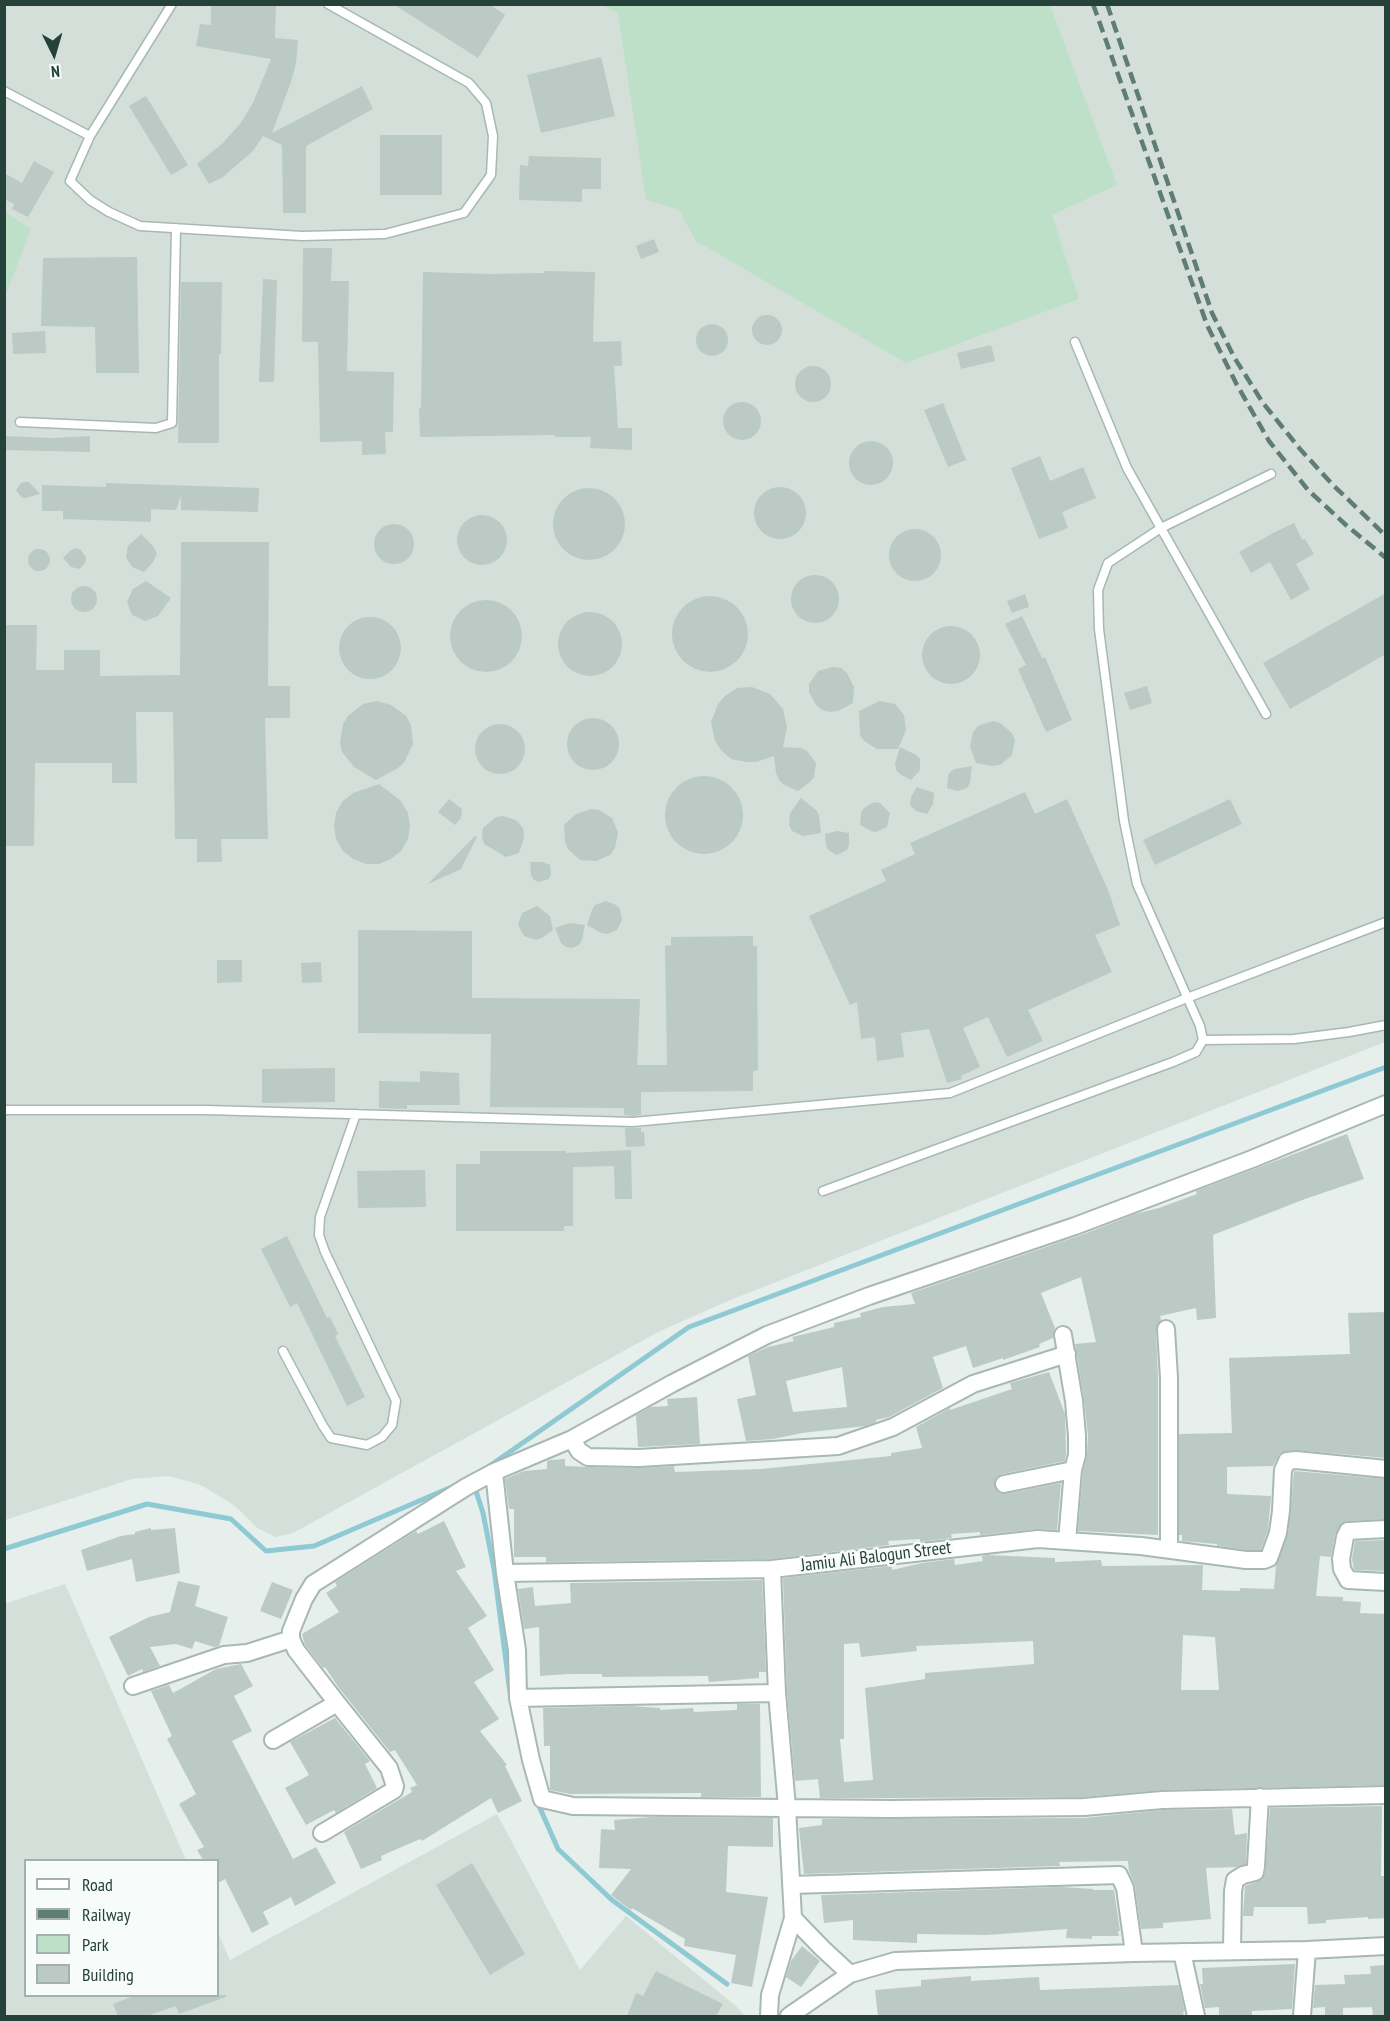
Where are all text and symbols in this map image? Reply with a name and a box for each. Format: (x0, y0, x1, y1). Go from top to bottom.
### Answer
north arrow (24, 24, 84, 84)
text: N (50, 62, 61, 82)
street label: Jamiu Ali Balogun Street (800, 1537, 952, 1577)
legend (24, 1859, 219, 1997)
text: Road (82, 1873, 113, 1896)
text: Railway (82, 1903, 131, 1926)
text: Park (82, 1933, 109, 1956)
text: Building (82, 1963, 134, 1986)

